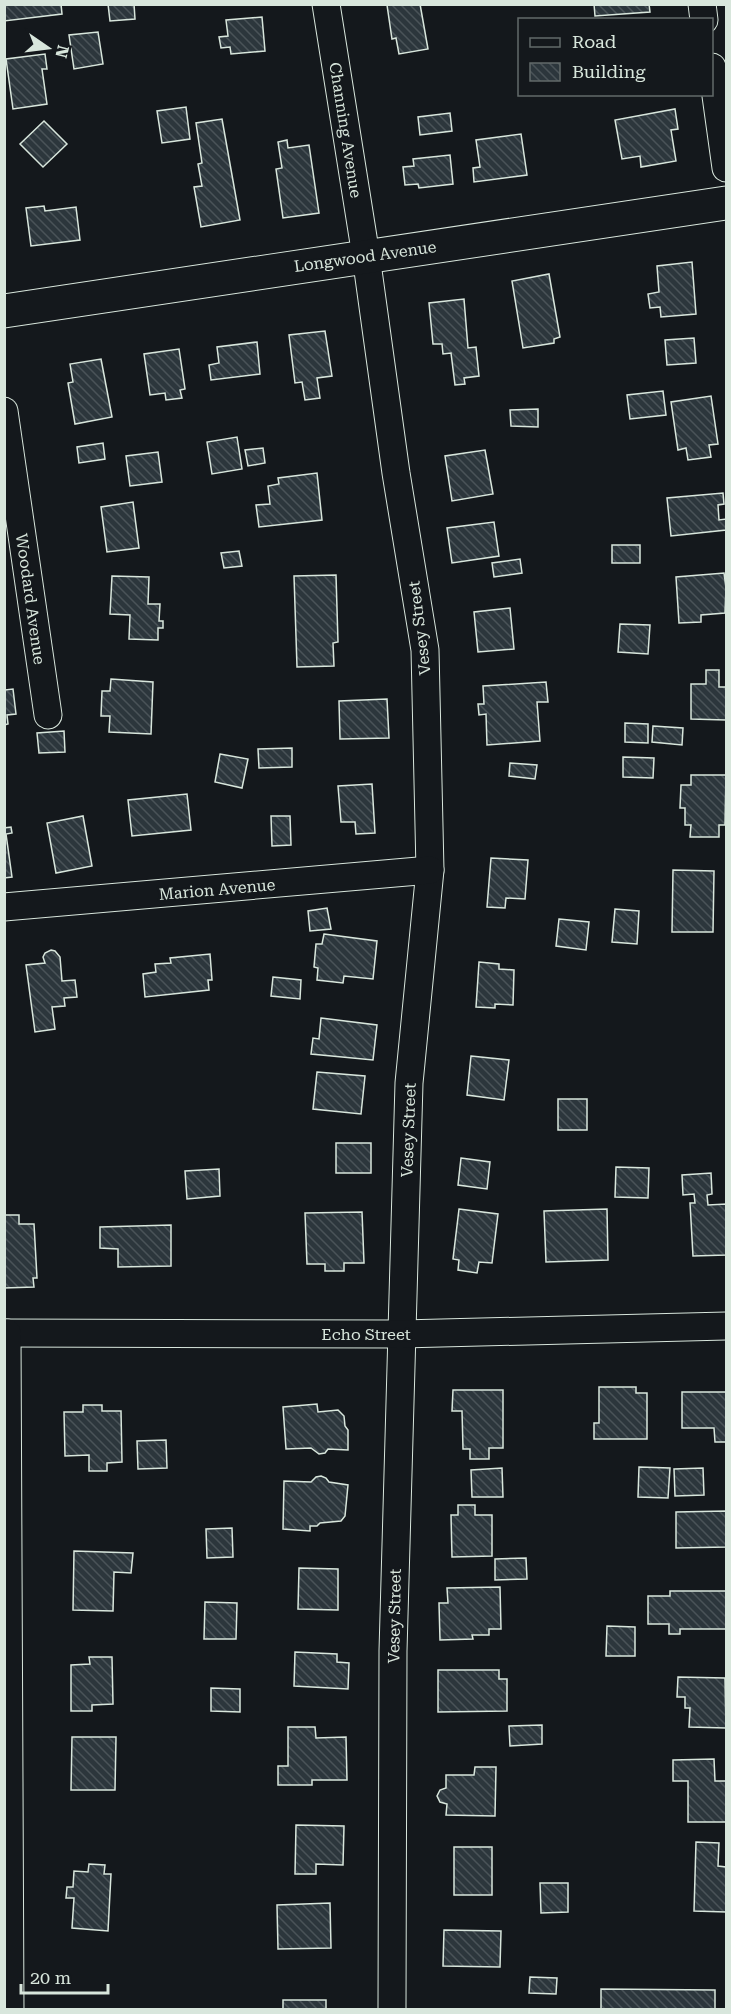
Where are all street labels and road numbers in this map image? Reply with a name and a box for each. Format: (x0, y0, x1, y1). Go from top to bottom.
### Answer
street label: Channing Avenue (325, 61, 366, 199)
street label: Longwood Avenue (293, 237, 438, 276)
street label: Woodard Avenue (12, 532, 49, 666)
street label: Vesey Street (404, 580, 435, 676)
street label: Marion Avenue (158, 875, 276, 904)
street label: Vesey Street (397, 1082, 420, 1178)
street label: Echo Street (321, 1325, 411, 1344)
street label: Vesey Street (384, 1569, 405, 1663)

